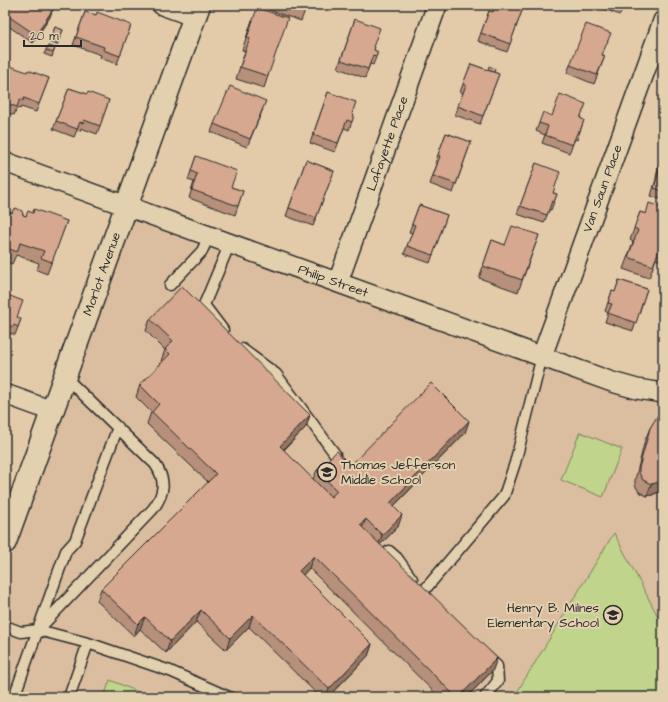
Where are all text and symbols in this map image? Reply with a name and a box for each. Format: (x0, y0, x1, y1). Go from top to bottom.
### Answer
scale bar (24, 22, 81, 48)
text: 20 m (30, 28, 59, 45)
street label: Lafayette Place (362, 94, 413, 193)
street label: Van Saun Place (578, 142, 627, 235)
street label: Morlot Avenue (79, 230, 125, 318)
street label: Philip Street (296, 260, 371, 302)
place label: Thomas Jefferson Middle School (341, 456, 456, 489)
school or university icon: Thomas Jefferson Middle School (316, 461, 338, 483)
place label: Henry B. Milnes Elementary School (488, 599, 599, 633)
school or university icon: Henry B. Milnes Elementary School (602, 604, 624, 626)

